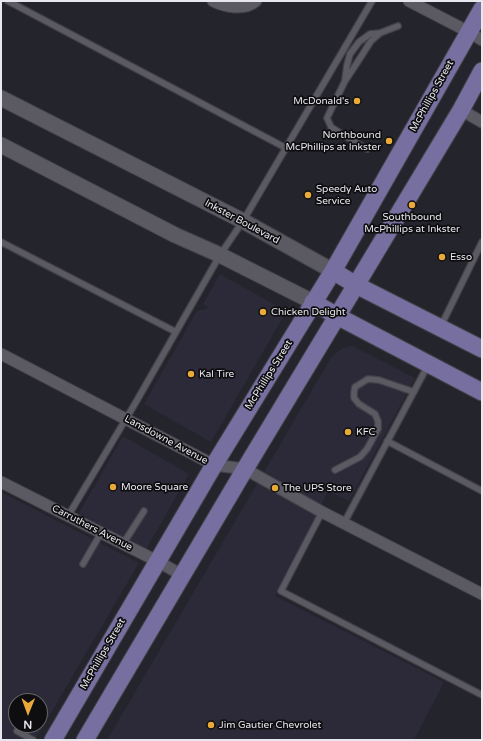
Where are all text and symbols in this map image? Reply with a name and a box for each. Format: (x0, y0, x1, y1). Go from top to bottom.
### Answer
street label: McPhillips Street (407, 58, 457, 134)
place label: McDonald's (293, 95, 349, 107)
marker: McDonald's (352, 96, 362, 106)
place label: Northbound McPhillips at Inkster (286, 129, 381, 152)
marker: Northbound McPhillips at Inkster (384, 136, 394, 146)
place label: Speedy Auto Service (316, 183, 377, 206)
marker: Speedy Auto Service (303, 190, 313, 200)
street label: Inkster Boulevard (203, 197, 281, 247)
marker: Southbound McPhillips at Inkster (407, 200, 417, 210)
place label: Southbound McPhillips at Inkster (364, 211, 460, 234)
place label: Esso (450, 251, 472, 263)
marker: Esso (437, 252, 447, 262)
place label: Chicken Delight (271, 306, 346, 318)
marker: Chicken Delight (258, 307, 268, 317)
street label: McPhillips Street (243, 338, 295, 412)
place label: Kal Tire (199, 368, 234, 380)
marker: Kal Tire (186, 369, 196, 379)
street label: Lansdowne Avenue (122, 413, 210, 467)
place label: KFC (356, 426, 376, 438)
marker: KFC (343, 427, 353, 437)
place label: Moore Square (121, 481, 188, 493)
marker: Moore Square (108, 482, 118, 492)
place label: The UPS Store (283, 482, 352, 494)
marker: The UPS Store (270, 483, 280, 493)
street label: Carruthers Avenue (50, 502, 134, 554)
street label: McPhillips Street (78, 616, 128, 692)
north arrow (8, 693, 48, 733)
text: N (23, 718, 32, 731)
place label: Jim Gautier Chevrolet (219, 719, 321, 731)
marker: Jim Gautier Chevrolet (206, 720, 216, 730)

